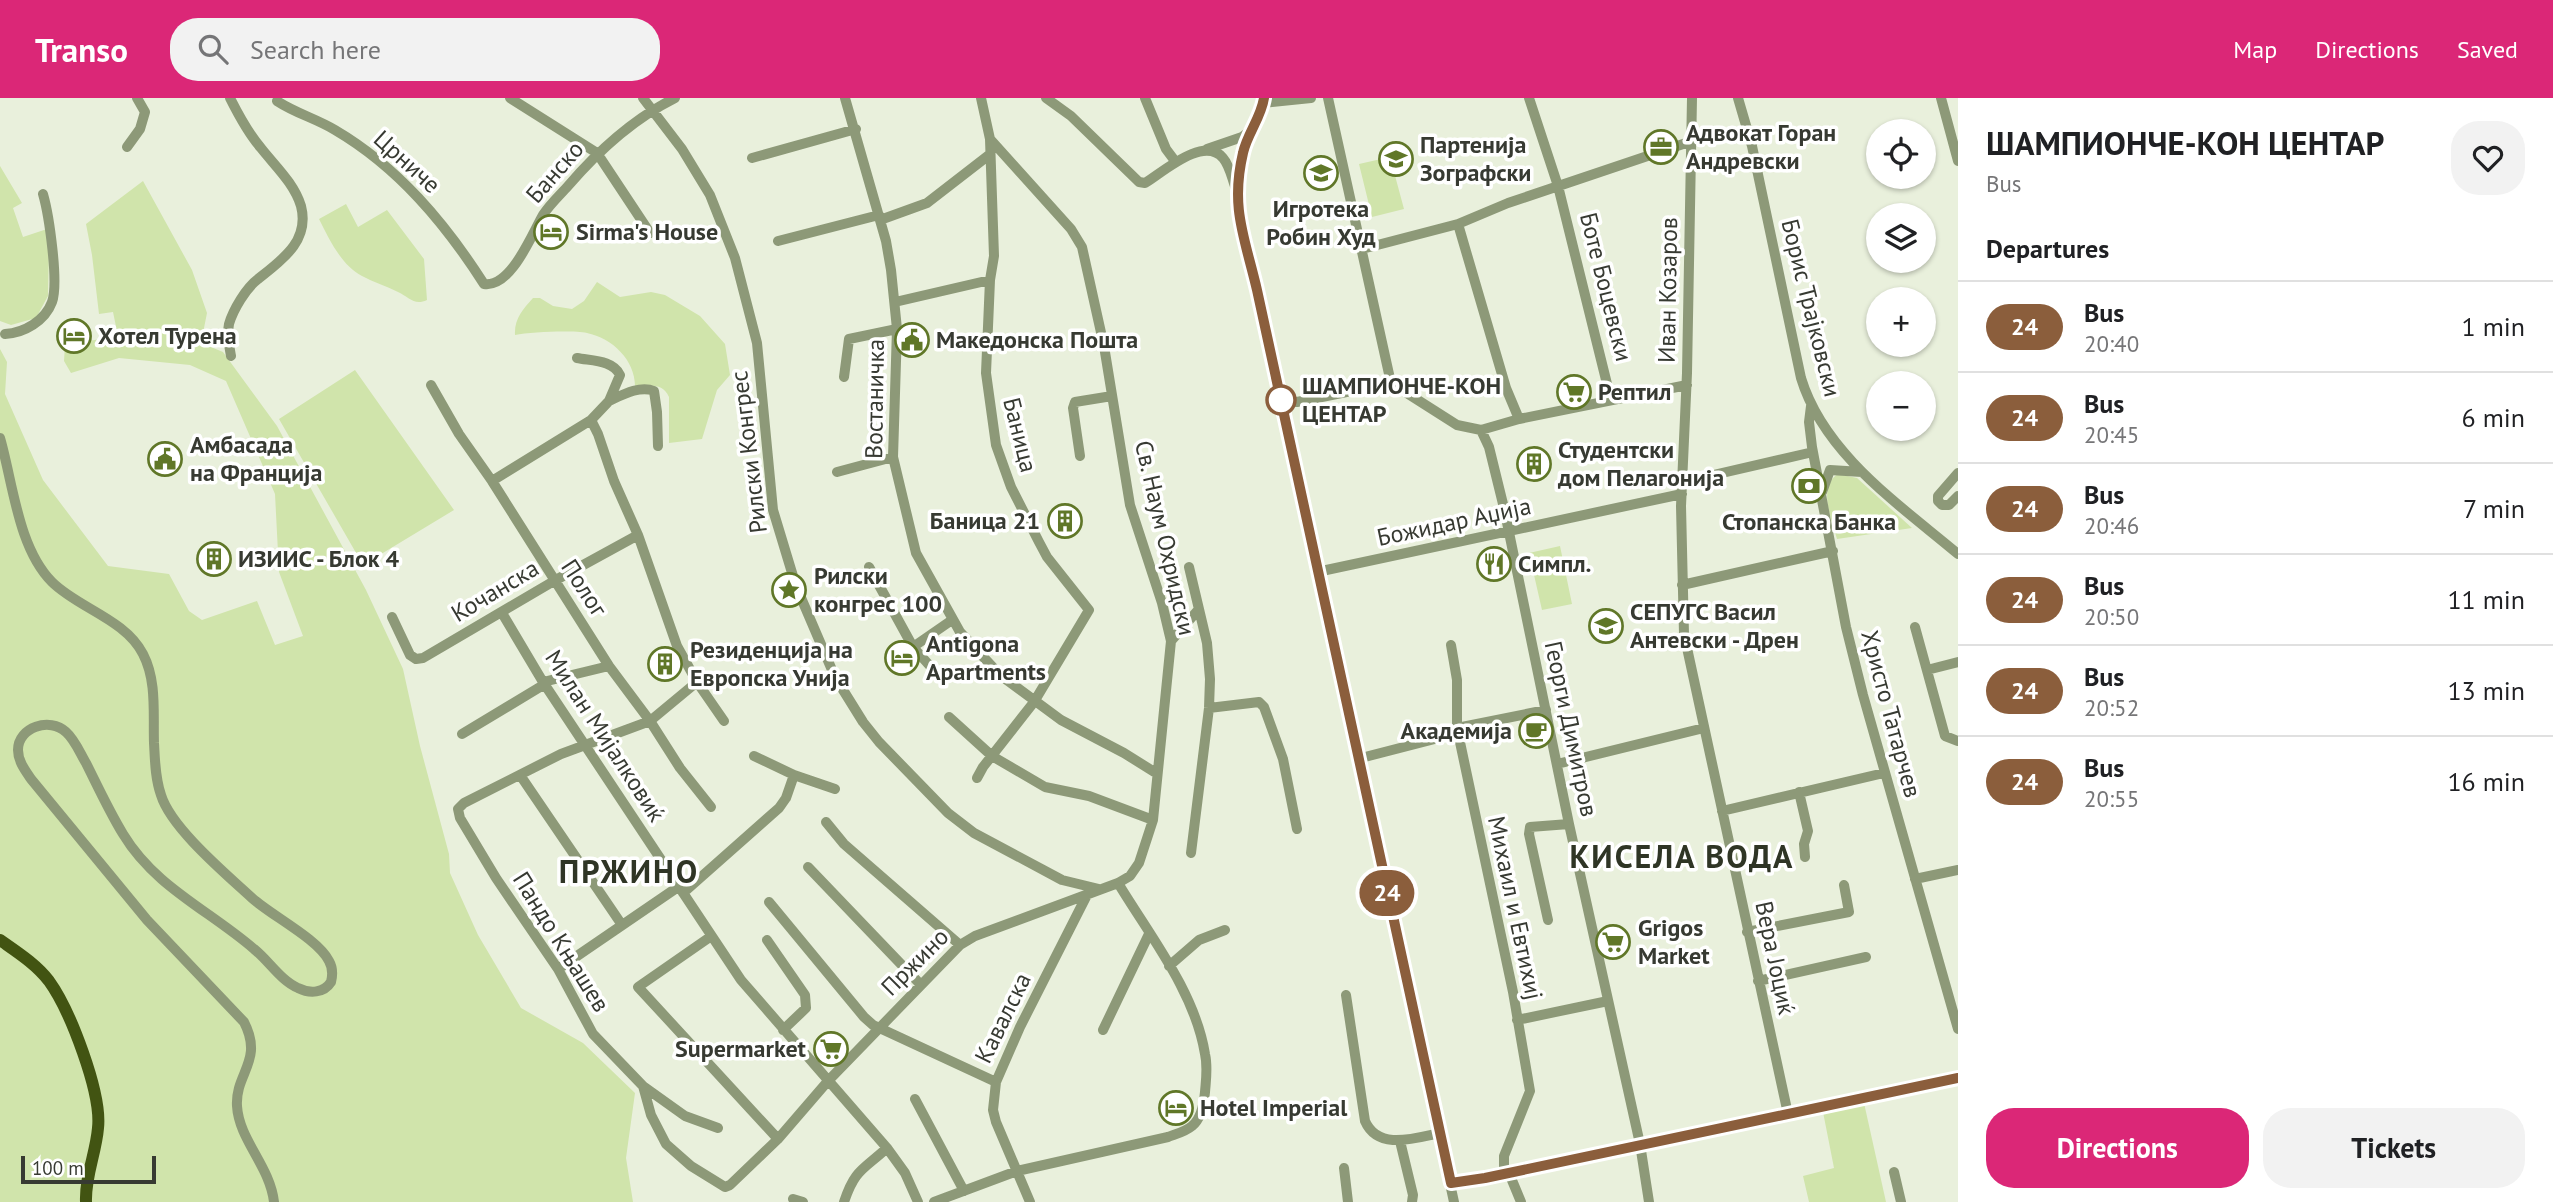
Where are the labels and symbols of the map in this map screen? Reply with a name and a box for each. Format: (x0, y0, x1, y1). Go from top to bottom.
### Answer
place label: Адвокат Горан Андревски (1686, 117, 1836, 176)
street label: Црниче (367, 124, 447, 200)
office icon: Адвокат Горан Андревски (1642, 128, 1680, 166)
place label: Партенија Зографски (1420, 129, 1531, 188)
street label: Банско (519, 134, 590, 209)
school or university icon: Партенија Зографски (1377, 140, 1415, 178)
school or university icon: Игротека Робин Худ (1302, 154, 1340, 192)
place label: Игротека Робин Худ (1266, 193, 1376, 252)
street label: Боте Боцевски (1573, 209, 1640, 364)
hotel icon: Sirma's House (532, 213, 570, 251)
place label: Sirma's House (576, 216, 718, 247)
street label: Борис Трајковски (1774, 216, 1849, 400)
street label: Иван Козаров (1651, 217, 1684, 363)
hotel icon: Хотел Турена (55, 317, 93, 355)
place label: Хотел Турена (98, 320, 237, 351)
public building icon: Македонска Пошта (893, 321, 931, 359)
place label: Македонска Пошта (936, 324, 1138, 355)
street label: Востаничка (858, 339, 891, 459)
street label: Рилски Конгрес (723, 369, 774, 535)
place label: ШАМПИОНЧЕ-КОН ЦЕНТАР (1302, 370, 1501, 429)
supermarket icon: Рептил (1555, 373, 1593, 411)
place label: Рептил (1598, 376, 1671, 407)
marker: ШАМПИОНЧЕ-КОН ЦЕНТАР (1266, 385, 1296, 415)
street label: Баница (996, 394, 1045, 476)
place label: Амбасада на Франција (190, 429, 322, 488)
place label: Студентски дом Пелагонија (1557, 434, 1724, 493)
street label: Св. Наум Охридски (1128, 437, 1203, 638)
public building icon: Амбасада на Франција (146, 440, 184, 478)
building icon: Студентски дом Пелагонија (1515, 445, 1553, 483)
bank icon: Стопанска Банка (1790, 467, 1828, 505)
street label: Божидар Аџија (1374, 490, 1534, 553)
building icon: Баница 21 (1046, 502, 1084, 540)
place label: Баница 21 (930, 505, 1040, 536)
place label: Стопанска Банка (1722, 506, 1896, 537)
building icon: ИЗИИС - Блок 4 (195, 540, 233, 578)
place label: ИЗИИС - Блок 4 (238, 543, 400, 574)
restaurant icon: Симпл. (1475, 545, 1513, 583)
place label: Симпл. (1518, 548, 1592, 579)
street label: Кочанска (445, 552, 544, 629)
street label: Полог (554, 553, 614, 622)
place label: Рилски конгрес 100 (814, 560, 942, 619)
place icon: Рилски конгрес 100 (770, 571, 808, 609)
place label: СЕПУГС Васил Антевски - Дрен (1630, 596, 1799, 655)
school or university icon: СЕПУГС Васил Антевски - Дрен (1587, 607, 1625, 645)
street label: Христо Татарчев (1854, 627, 1929, 801)
place label: Antigona Apartments (926, 628, 1046, 687)
place label: Резиденција на Европска Унија (690, 634, 853, 693)
street label: Георги Димитров (1538, 638, 1605, 819)
hotel icon: Antigona Apartments (883, 639, 921, 677)
street label: Милан Мијалковиќ (538, 644, 673, 828)
building icon: Резиденција на Европска Унија (646, 645, 684, 683)
cafe icon: Академија (1517, 712, 1555, 750)
place label: Академија (1401, 715, 1512, 746)
street label: Михаил и Евтихиј (1481, 813, 1550, 1002)
district label: КИСЕЛА ВОДА (1570, 835, 1794, 877)
district label: ПРЖИНО (559, 850, 699, 892)
street label: Пандо Књашев (506, 866, 617, 1018)
line badge: 24 (1356, 870, 1418, 916)
street label: Вера Јоциќ (1748, 898, 1803, 1018)
place label: Grigos Market (1638, 912, 1710, 971)
street label: Пржино (874, 921, 955, 1002)
supermarket icon: Grigos Market (1594, 923, 1632, 961)
street label: Кавалска (967, 968, 1038, 1068)
supermarket icon: Supermarket (812, 1030, 850, 1068)
place label: Supermarket (675, 1033, 807, 1064)
hotel icon: Hotel Imperial (1157, 1089, 1195, 1127)
place label: Hotel Imperial (1200, 1092, 1348, 1123)
scale bar (21, 1153, 156, 1185)

